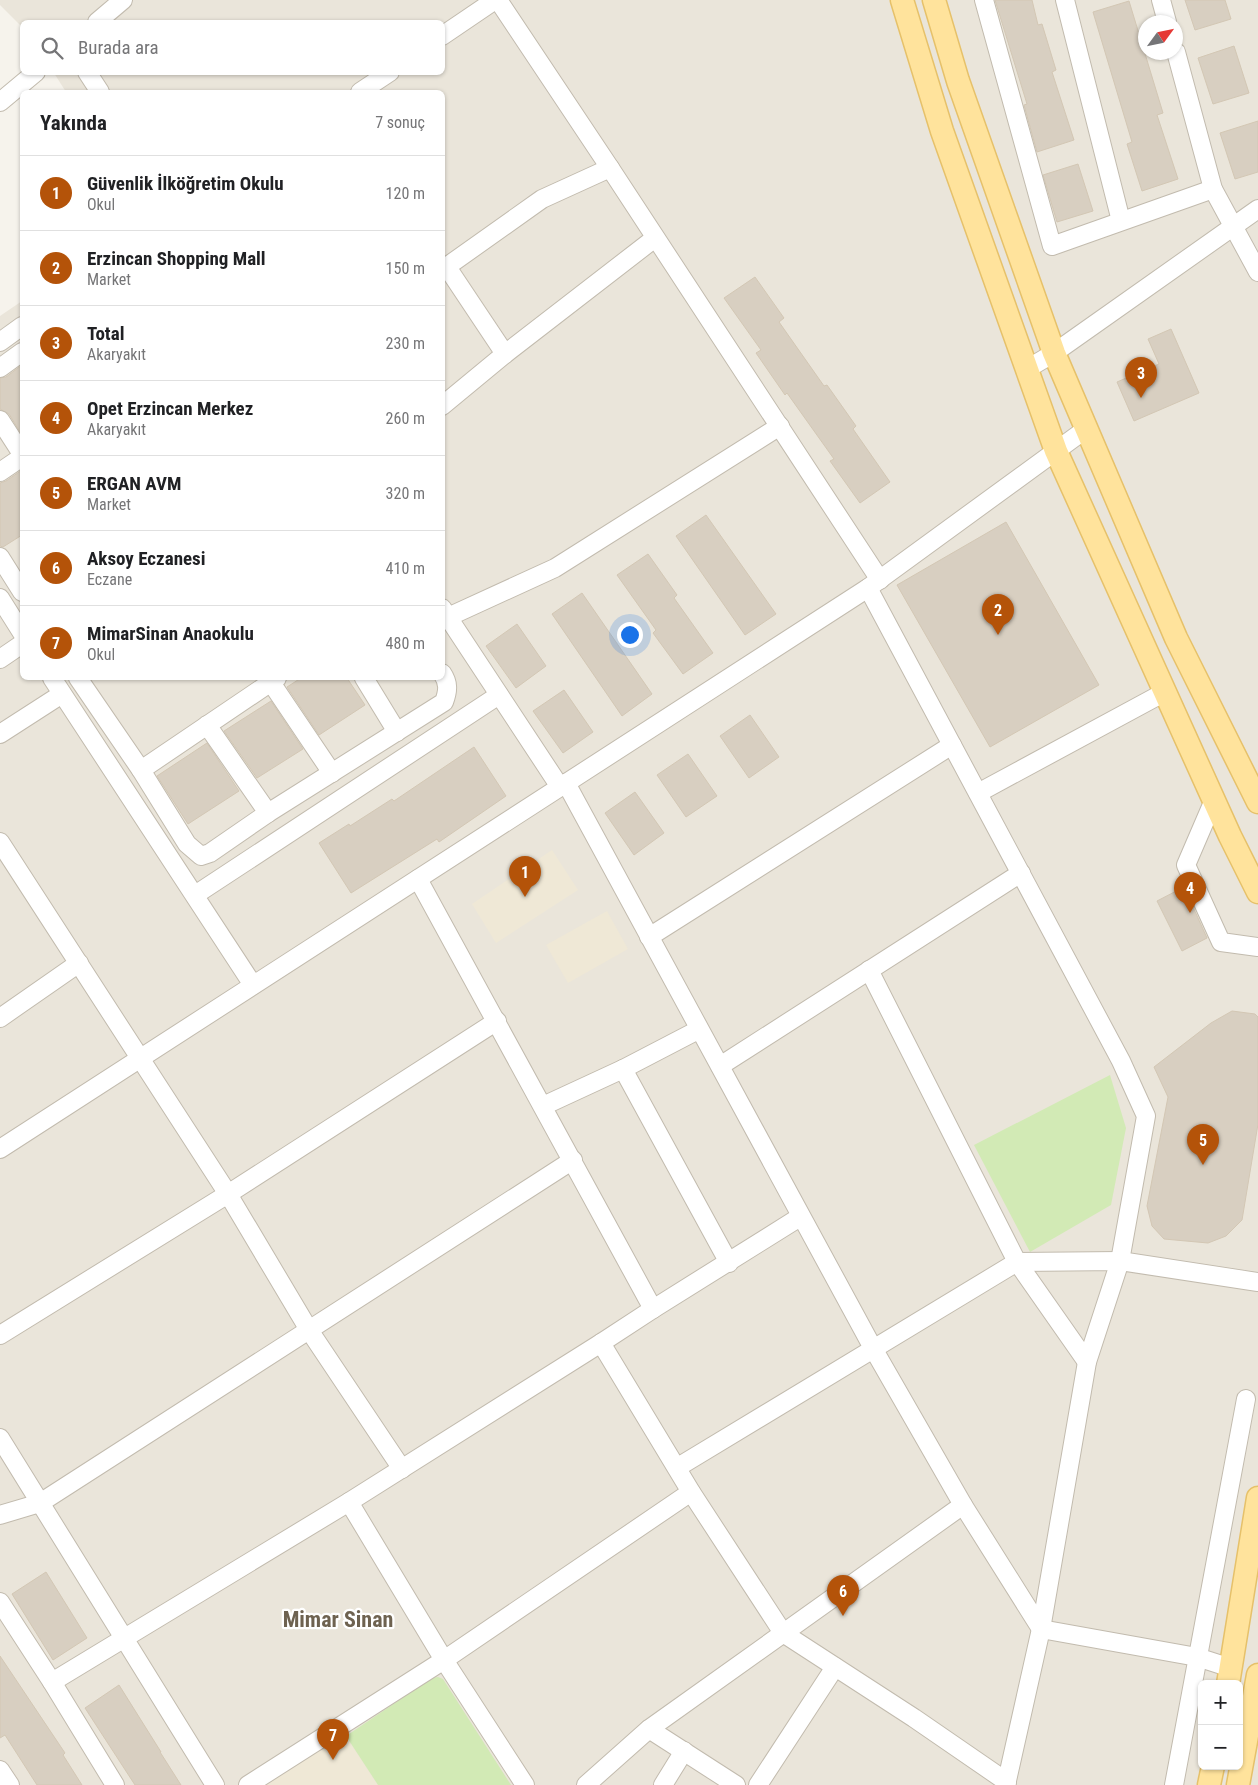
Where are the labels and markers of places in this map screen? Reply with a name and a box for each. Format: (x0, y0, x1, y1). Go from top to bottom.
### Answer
pin: 3 (1125, 357, 1157, 398)
pin: 2 (982, 594, 1014, 635)
pin: 1 (509, 856, 541, 897)
pin: 4 (1174, 872, 1206, 913)
pin: 5 (1187, 1124, 1219, 1165)
pin: 6 (827, 1575, 859, 1616)
pin: 7 (317, 1719, 349, 1760)

